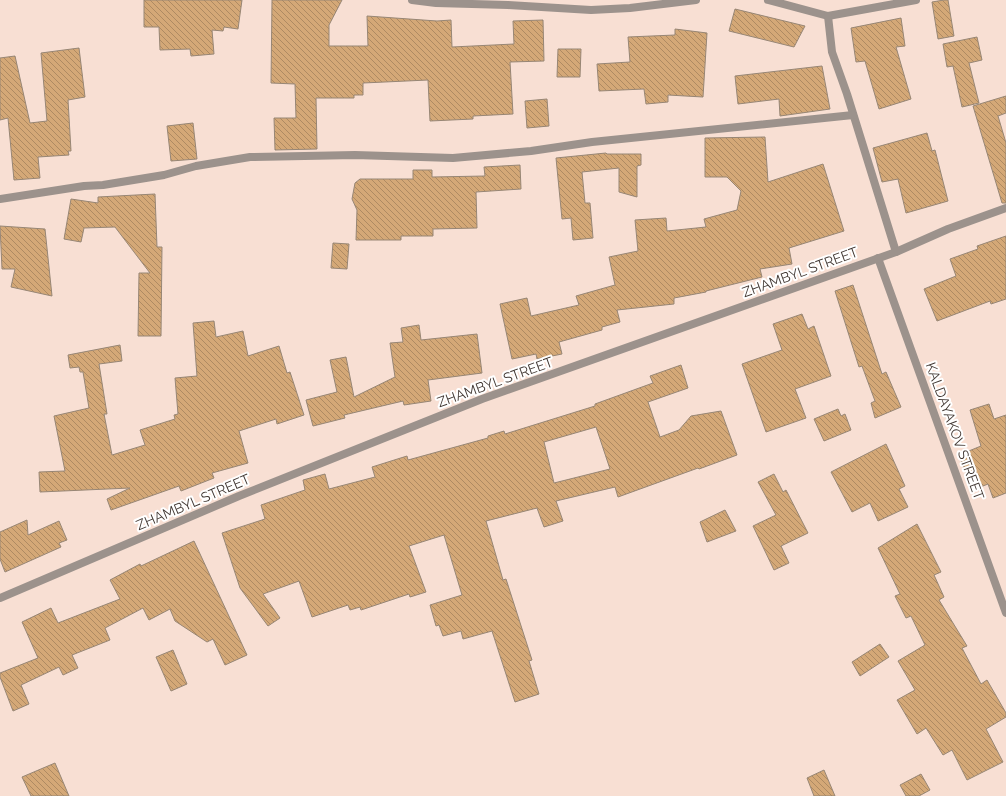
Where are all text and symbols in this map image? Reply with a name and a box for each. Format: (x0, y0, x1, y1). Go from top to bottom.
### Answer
street label: ZHAMBYL STREET (740, 243, 860, 300)
street label: ZHAMBYL STREET (435, 353, 555, 410)
street label: KALDAYAKOV STREET (923, 360, 987, 502)
street label: ZHAMBYL STREET (134, 471, 253, 533)

